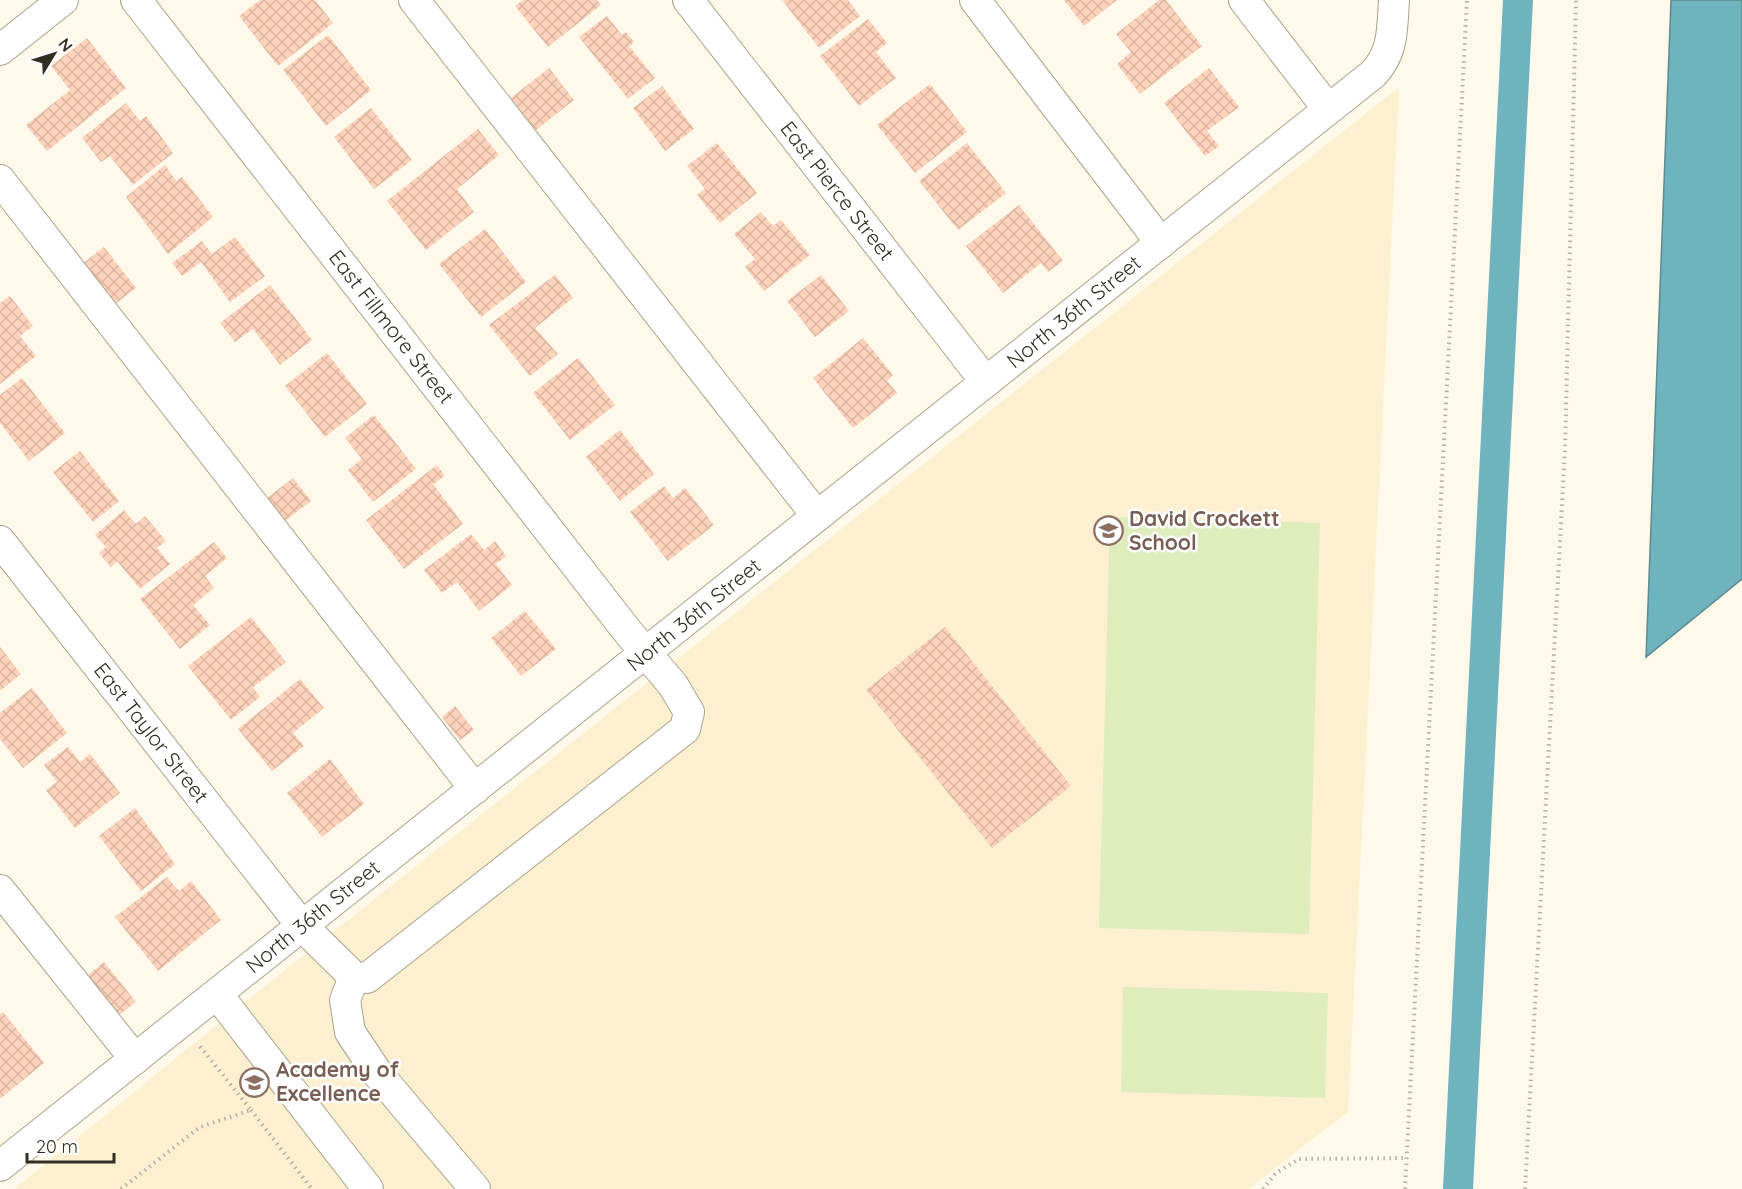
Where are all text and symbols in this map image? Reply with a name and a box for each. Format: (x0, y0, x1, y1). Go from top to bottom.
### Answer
north arrow (24, 24, 84, 84)
text: N (54, 34, 77, 56)
street label: East Pierce Street (775, 116, 900, 265)
street label: East Fillmore Street (324, 244, 460, 408)
street label: North 36th Street (1001, 249, 1146, 373)
place label: David Crockett School (1129, 505, 1280, 555)
school or university icon: David Crockett School (1092, 515, 1124, 547)
street label: North 36th Street (621, 552, 766, 676)
street label: East Taylor Street (89, 657, 215, 808)
street label: North 36th Street (240, 854, 385, 978)
place label: Academy of Excellence (276, 1056, 400, 1106)
school or university icon: Academy of Excellence (239, 1066, 271, 1098)
scale bar (27, 1126, 114, 1164)
text: 20 m (36, 1135, 78, 1158)

